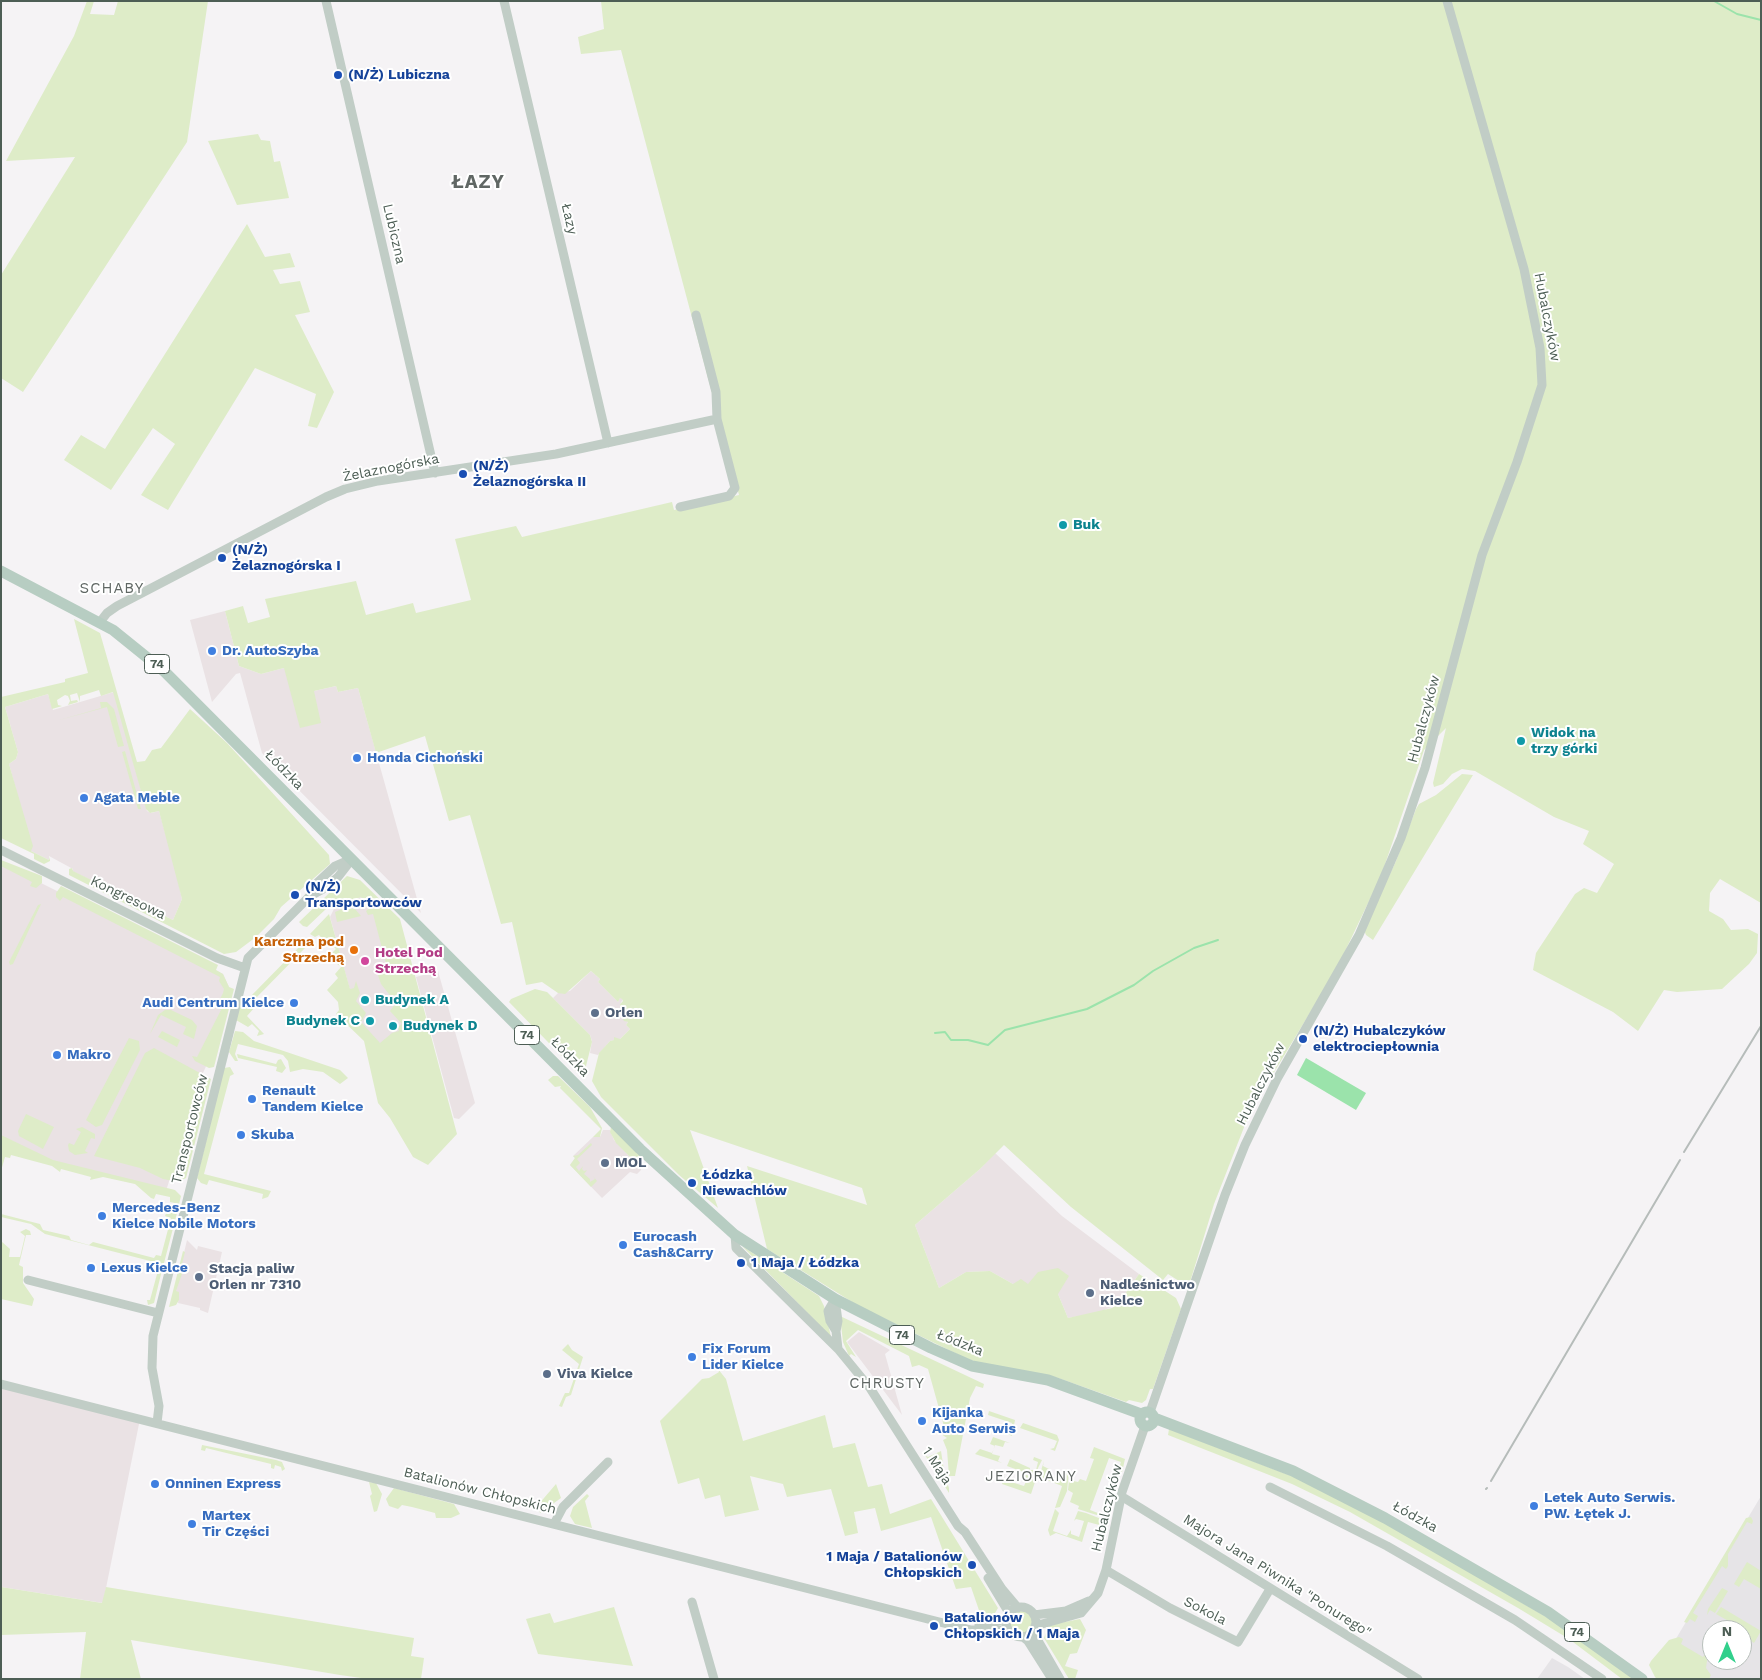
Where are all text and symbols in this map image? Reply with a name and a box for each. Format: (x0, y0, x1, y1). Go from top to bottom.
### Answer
place label: (N/Ż) Lubiczna (348, 67, 450, 83)
marker: (N/Ż) Lubiczna (332, 69, 344, 81)
district label: ŁAZY (450, 171, 506, 193)
street label: Lubiczna (379, 202, 409, 266)
street label: Łazy (557, 202, 581, 236)
street label: Hubalczyków (1530, 271, 1564, 363)
street label: Żelaznogórska (341, 450, 441, 486)
place label: (N/Ż) Żelaznogórska II (473, 458, 586, 491)
marker: (N/Ż) Żelaznogórska II (457, 468, 469, 480)
place label: Buk (1073, 517, 1100, 533)
marker: Buk (1057, 519, 1069, 531)
place label: (N/Ż) Żelaznogórska I (232, 542, 341, 574)
marker: (N/Ż) Żelaznogórska I (216, 552, 228, 564)
district label: SCHABY (79, 580, 145, 598)
place label: Dr. AutoSzyba (222, 643, 319, 659)
marker: Dr. AutoSzyba (206, 645, 218, 657)
road number: 74 (144, 654, 170, 674)
street label: Hubalczyków (1404, 673, 1444, 765)
place label: Widok na trzy górki (1531, 725, 1597, 758)
marker: Widok na trzy górki (1515, 735, 1527, 747)
street label: Łódzka (261, 747, 307, 793)
place label: Honda Cichoński (367, 750, 483, 766)
marker: Honda Cichoński (351, 752, 363, 764)
place label: Agata Meble (94, 790, 180, 806)
marker: Agata Meble (78, 792, 90, 804)
street label: Kongresowa (88, 873, 168, 923)
place label: (N/Ż) Transportowców (305, 879, 422, 912)
marker: (N/Ż) Transportowców (289, 889, 301, 901)
place label: Karczma pod Strzechą (254, 934, 344, 966)
marker: Karczma pod Strzechą (348, 944, 360, 956)
place label: Hotel Pod Strzechą (375, 945, 443, 978)
marker: Hotel Pod Strzechą (359, 955, 371, 967)
place label: Budynek A (375, 992, 449, 1008)
marker: Budynek A (359, 994, 371, 1006)
place label: Audi Centrum Kielce (142, 995, 284, 1011)
marker: Audi Centrum Kielce (288, 997, 300, 1009)
place label: Orlen (605, 1005, 643, 1021)
marker: Orlen (589, 1007, 601, 1019)
place label: Budynek C (286, 1013, 360, 1029)
marker: Budynek C (364, 1015, 376, 1027)
place label: Budynek D (403, 1018, 477, 1034)
marker: Budynek D (387, 1020, 399, 1032)
place label: (N/Ż) Hubalczyków elektrociepłownia (1313, 1023, 1446, 1056)
road number: 74 (514, 1026, 540, 1044)
marker: (N/Ż) Hubalczyków elektrociepłownia (1297, 1033, 1309, 1045)
street label: Łódzka (547, 1034, 593, 1080)
street label: Hubalczyków (1233, 1040, 1289, 1128)
place label: Makro (67, 1047, 111, 1063)
marker: Makro (51, 1049, 63, 1061)
street label: Transportowców (168, 1072, 212, 1186)
place label: Renault Tandem Kielce (262, 1083, 363, 1116)
marker: Renault Tandem Kielce (246, 1093, 258, 1105)
place label: Skuba (251, 1127, 294, 1143)
marker: Skuba (235, 1129, 247, 1141)
place label: MOL (615, 1155, 646, 1171)
marker: MOL (599, 1157, 611, 1169)
place label: Łódzka Niewachlów (702, 1167, 787, 1200)
marker: Łódzka Niewachlów (686, 1177, 698, 1189)
place label: Mercedes-Benz Kielce Nobile Motors (112, 1200, 256, 1232)
marker: Mercedes-Benz Kielce Nobile Motors (96, 1210, 108, 1222)
place label: Eurocash Cash&Carry (633, 1229, 713, 1262)
marker: Eurocash Cash&Carry (617, 1239, 629, 1251)
place label: 1 Maja / Łódzka (751, 1255, 859, 1271)
marker: 1 Maja / Łódzka (735, 1257, 747, 1269)
place label: Lexus Kielce (101, 1260, 188, 1276)
place label: Stacja paliw Orlen nr 7310 (209, 1261, 301, 1294)
marker: Lexus Kielce (85, 1262, 97, 1274)
marker: Stacja paliw Orlen nr 7310 (193, 1271, 205, 1283)
place label: Nadleśnictwo Kielce (1100, 1277, 1195, 1310)
marker: Nadleśnictwo Kielce (1084, 1287, 1096, 1299)
road number: 74 (890, 1326, 914, 1344)
street label: Łódzka (934, 1326, 986, 1360)
place label: Fix Forum Lider Kielce (702, 1341, 784, 1374)
marker: Fix Forum Lider Kielce (686, 1351, 698, 1363)
place label: Viva Kielce (557, 1366, 633, 1382)
marker: Viva Kielce (541, 1368, 553, 1380)
district label: CHRUSTY (848, 1375, 926, 1393)
place label: Kijanka Auto Serwis (932, 1405, 1016, 1438)
marker: Kijanka Auto Serwis (916, 1415, 928, 1427)
street label: 1 Maja (919, 1444, 955, 1488)
street label: Hubalczyków (1088, 1462, 1126, 1554)
street label: Batalionów Chłopskich (402, 1464, 558, 1518)
district label: JEZIORANY (984, 1468, 1078, 1486)
place label: Onninen Express (165, 1476, 281, 1492)
marker: Onninen Express (149, 1478, 161, 1490)
place label: Letek Auto Serwis. PW. Łętek J. (1544, 1490, 1675, 1522)
street label: Łódzka (1390, 1498, 1440, 1536)
marker: Letek Auto Serwis. PW. Łętek J. (1528, 1500, 1540, 1512)
place label: Martex Tir Części (202, 1508, 269, 1540)
street label: Majora Jana Piwnika "Ponurego" (1180, 1511, 1374, 1641)
marker: Martex Tir Części (186, 1518, 198, 1530)
place label: 1 Maja / Batalionów Chłopskich (826, 1549, 962, 1581)
marker: 1 Maja / Batalionów Chłopskich (966, 1559, 978, 1571)
street label: Sokola (1181, 1593, 1229, 1629)
place label: Batalionów Chłopskich / 1 Maja (944, 1610, 1080, 1642)
marker: Batalionów Chłopskich / 1 Maja (928, 1620, 940, 1632)
north arrow (1702, 1620, 1752, 1670)
road number: 74 (1564, 1622, 1590, 1641)
text: N (1722, 1623, 1732, 1639)

